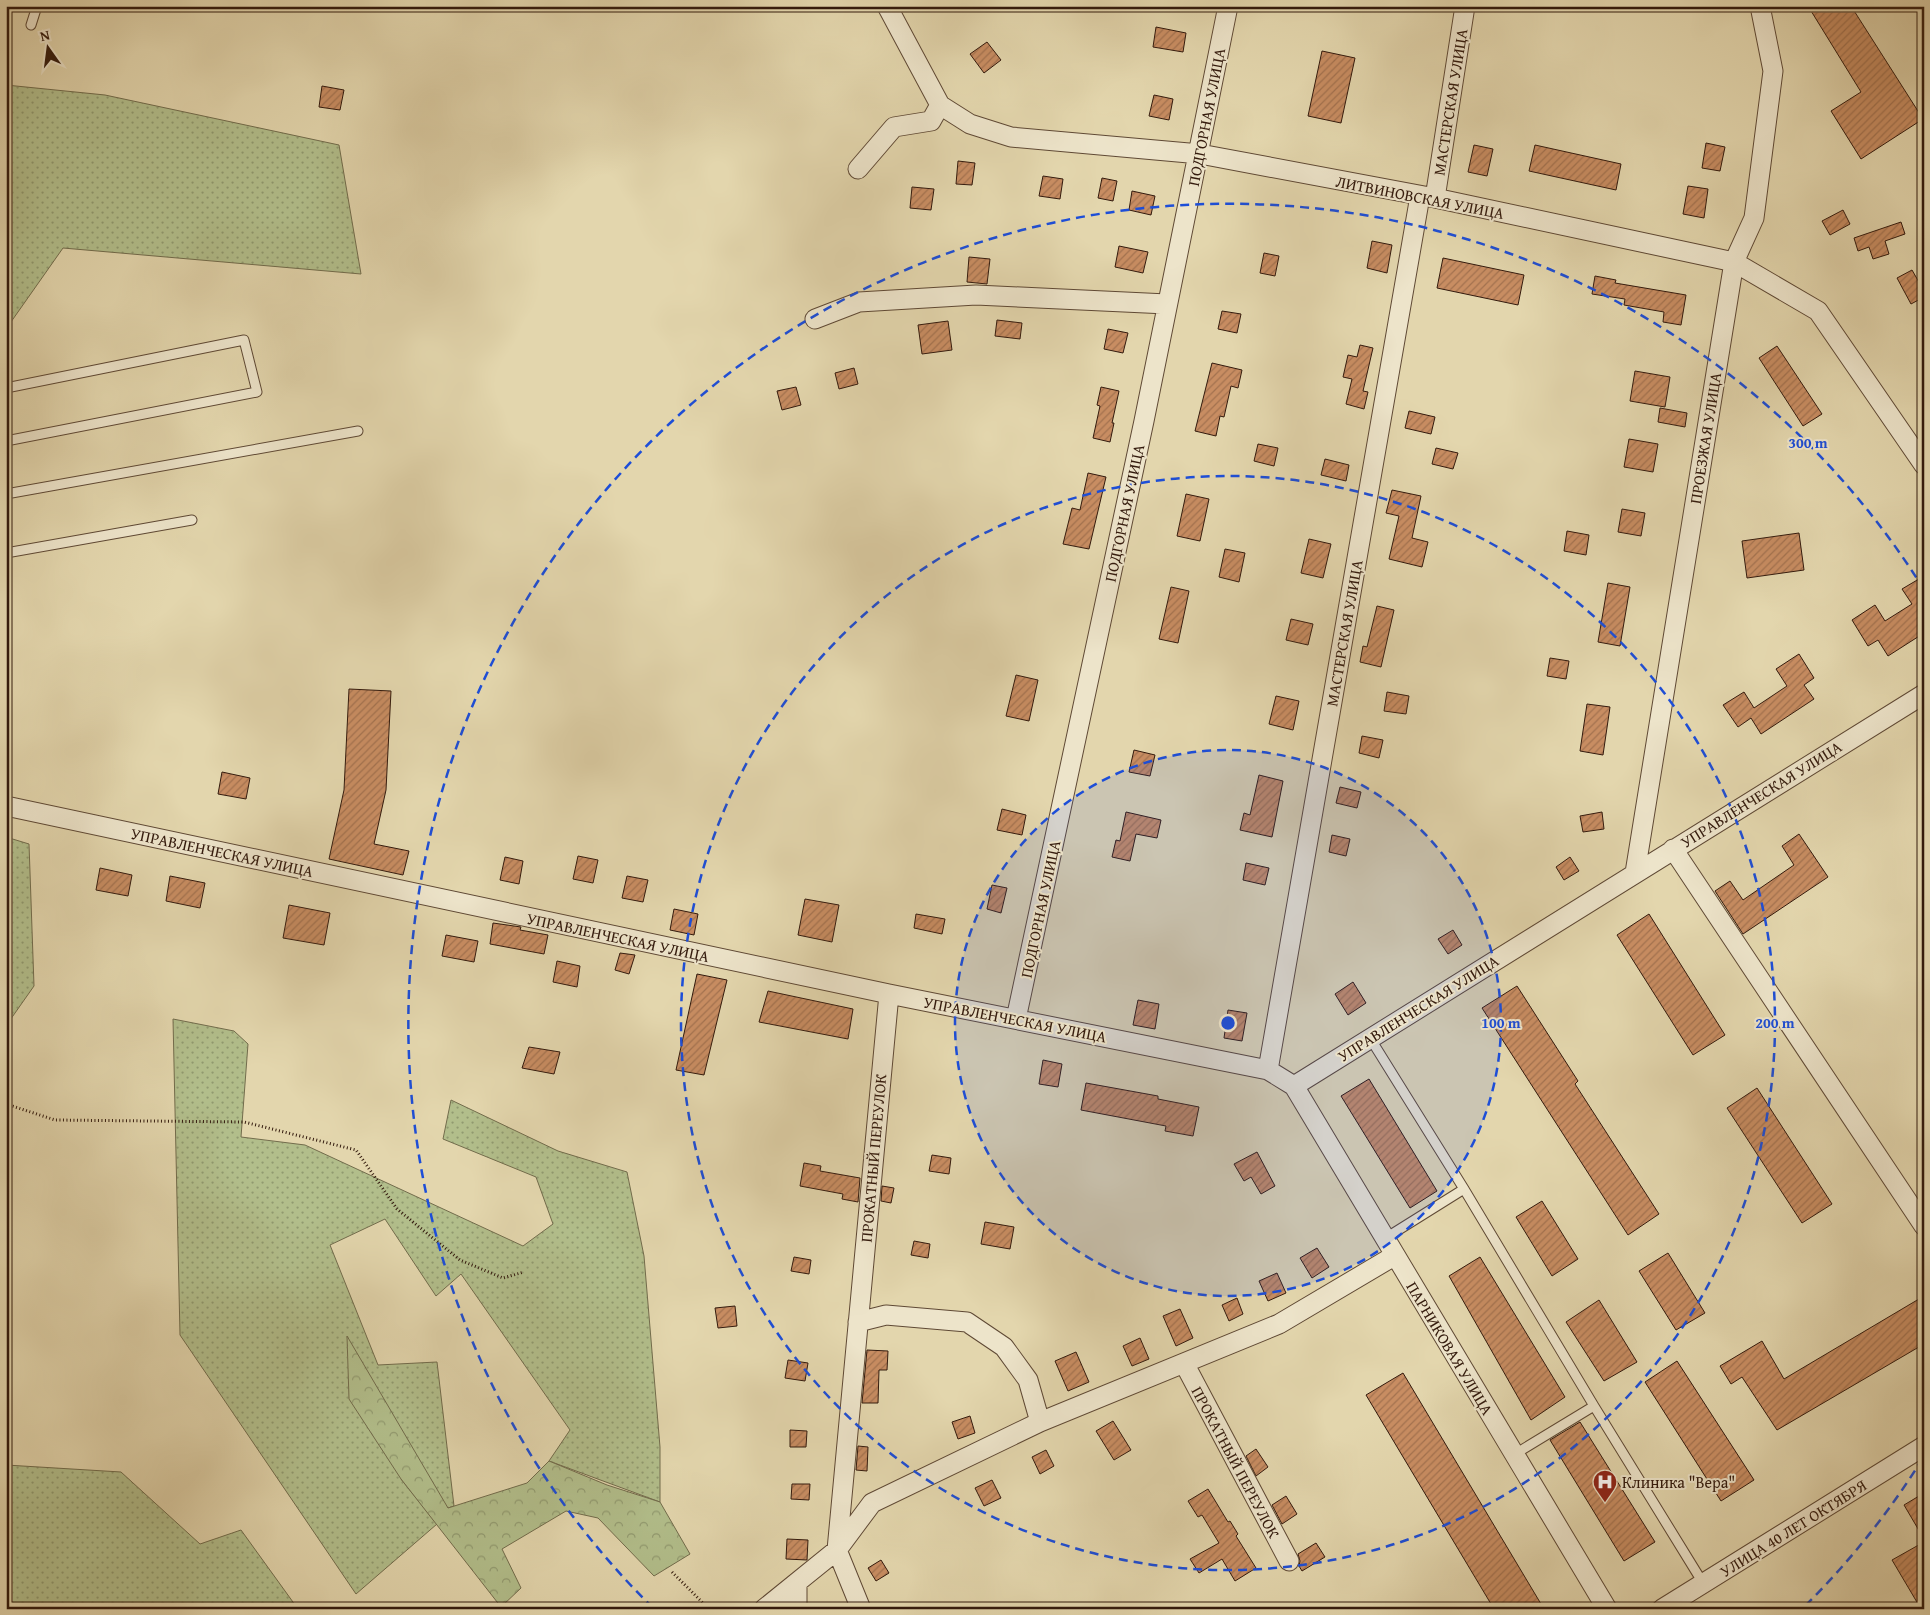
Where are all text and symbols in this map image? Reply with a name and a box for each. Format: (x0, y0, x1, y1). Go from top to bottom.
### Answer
north arrow (22, 22, 72, 72)
text: N (38, 24, 52, 46)
street label: МАСТЕРСКАЯ УЛИЦА (1427, 27, 1474, 177)
street label: ПОДГОРНАЯ УЛИЦА (1181, 46, 1231, 188)
street label: ЛИТВИНОВСКАЯ УЛИЦА (1334, 169, 1507, 225)
street label: ПРОЕЗЖАЯ УЛИЦА (1683, 370, 1727, 505)
text: 300 m (1788, 432, 1828, 453)
street label: ПОДГОРНАЯ УЛИЦА (1098, 442, 1150, 584)
street label: МАСТЕРСКАЯ УЛИЦА (1319, 558, 1369, 708)
street label: УПРАВЛЕНЧЕСКАЯ УЛИЦА (1676, 734, 1846, 853)
street label: УПРАВЛЕНЧЕСКАЯ УЛИЦА (129, 821, 316, 883)
street label: ПОДГОРНАЯ УЛИЦА (1014, 838, 1066, 980)
street label: УПРАВЛЕНЧЕСКАЯ УЛИЦА (525, 906, 712, 968)
street label: УПРАВЛЕНЧЕСКАЯ УЛИЦА (1333, 948, 1503, 1067)
street label: УПРАВЛЕНЧЕСКАЯ УЛИЦА (921, 989, 1109, 1049)
text: 100 m (1481, 1012, 1521, 1033)
text: 200 m (1755, 1012, 1795, 1033)
centre of rings (1219, 1014, 1237, 1032)
street label: ПРОКАТНЫЙ ПЕРЕУЛОК (854, 1073, 892, 1243)
street label: ПАРНИКОВАЯ УЛИЦА (1401, 1277, 1500, 1420)
street label: ПРОКАТНЫЙ ПЕРЕУЛОК (1186, 1382, 1286, 1542)
hospital icon: Клиника "Вера" (1592, 1469, 1618, 1503)
place label: Клиника "Вера" (1622, 1470, 1735, 1494)
street label: УЛИЦА 40 ЛЕТ ОКТЯБРЯ (1715, 1473, 1871, 1583)

